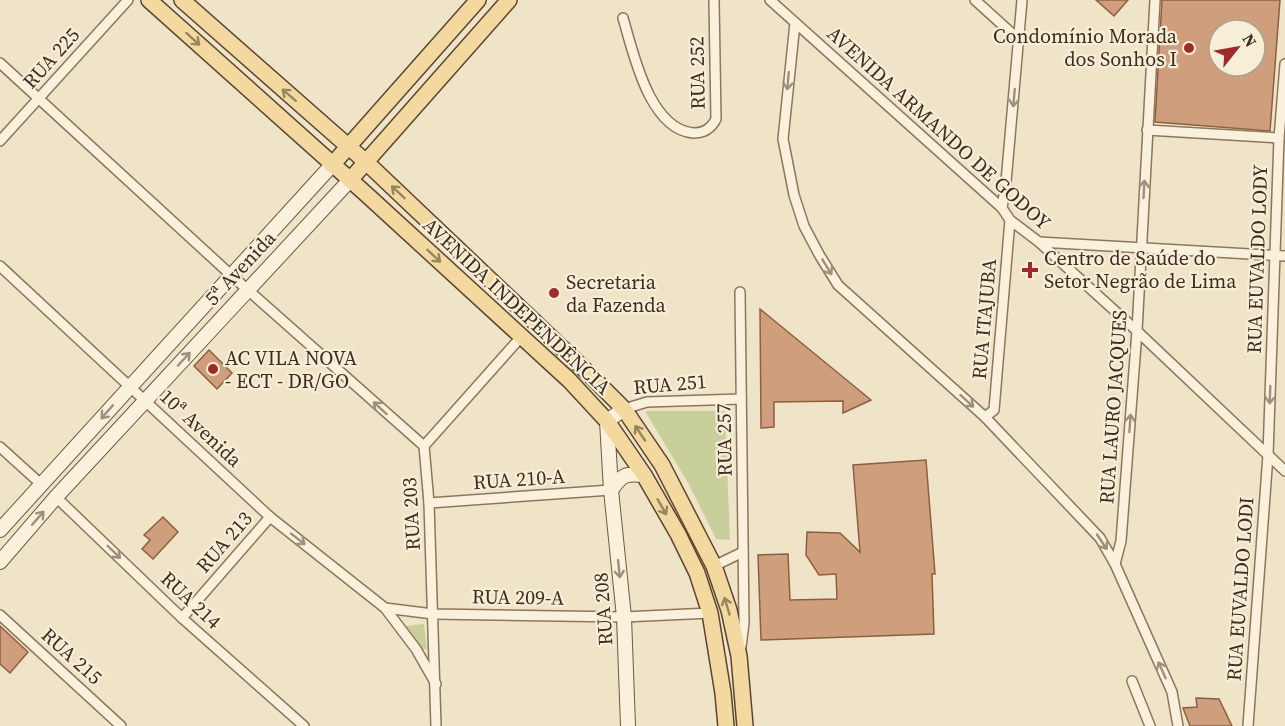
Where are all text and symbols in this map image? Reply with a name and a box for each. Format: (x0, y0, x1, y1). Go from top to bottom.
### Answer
north arrow (1207, 18, 1267, 78)
street label: AVENIDA ARMANDO DE GODOY (821, 20, 1057, 236)
street label: RUA 225 (16, 21, 86, 95)
place label: Condomínio Morada dos Sonhos I (993, 22, 1178, 73)
text: N (1237, 30, 1262, 51)
one-way arrow (185, 32, 200, 46)
street label: RUA 252 (682, 36, 712, 110)
marker: Condomínio Morada dos Sonhos I (1182, 41, 1196, 55)
one-way arrow (782, 71, 793, 90)
one-way arrow (282, 88, 297, 102)
one-way arrow (1008, 88, 1019, 108)
street label: RUA EUVALDO LODY (1240, 164, 1274, 354)
one-way arrow (1138, 179, 1149, 199)
one-way arrow (390, 185, 405, 199)
street label: AVENIDA INDEPENDÊNCIA (417, 211, 618, 401)
street label: 5ª Avenida (198, 224, 283, 312)
place label: Centro de Saúde do Setor Negrão de Lima (1044, 244, 1237, 295)
one-way arrow (426, 249, 441, 263)
street label: RUA ITAJUBA (965, 257, 1003, 381)
one-way arrow (821, 258, 833, 275)
marker: Centro de Saúde do Setor Negrão de Lima (1021, 261, 1039, 279)
place label: Secretaria da Fazenda (566, 268, 666, 319)
marker: Secretaria da Fazenda (547, 286, 561, 300)
street label: RUA LAURO JACQUES (1092, 309, 1134, 505)
place label: AC VILA NOVA - ECT - DR/GO (225, 344, 358, 395)
one-way arrow (177, 352, 191, 367)
marker: AC VILA NOVA - ECT - DR/GO (206, 362, 220, 376)
street label: RUA 251 (632, 367, 708, 401)
street label: 10ª Avenida (154, 383, 249, 474)
one-way arrow (1264, 385, 1275, 405)
one-way arrow (959, 394, 974, 408)
one-way arrow (372, 401, 388, 414)
street label: RUA 257 (709, 403, 739, 477)
one-way arrow (100, 404, 114, 419)
one-way arrow (1125, 413, 1136, 433)
one-way arrow (634, 425, 646, 441)
street label: RUA 210-A (472, 462, 567, 496)
street label: RUA 203 (395, 477, 427, 551)
street label: RUA EUVALDO LODI (1220, 496, 1260, 682)
one-way arrow (657, 499, 669, 516)
street label: RUA 213 (189, 505, 259, 579)
one-way arrow (31, 511, 45, 526)
one-way arrow (289, 532, 305, 545)
one-way arrow (1096, 533, 1108, 550)
one-way arrow (106, 545, 121, 559)
one-way arrow (614, 559, 625, 579)
street label: RUA 214 (155, 565, 227, 635)
street label: RUA 208 (586, 571, 620, 647)
street label: RUA 209-A (472, 582, 565, 612)
one-way arrow (721, 597, 732, 616)
street label: RUA 215 (35, 621, 109, 691)
one-way arrow (1156, 662, 1167, 680)

